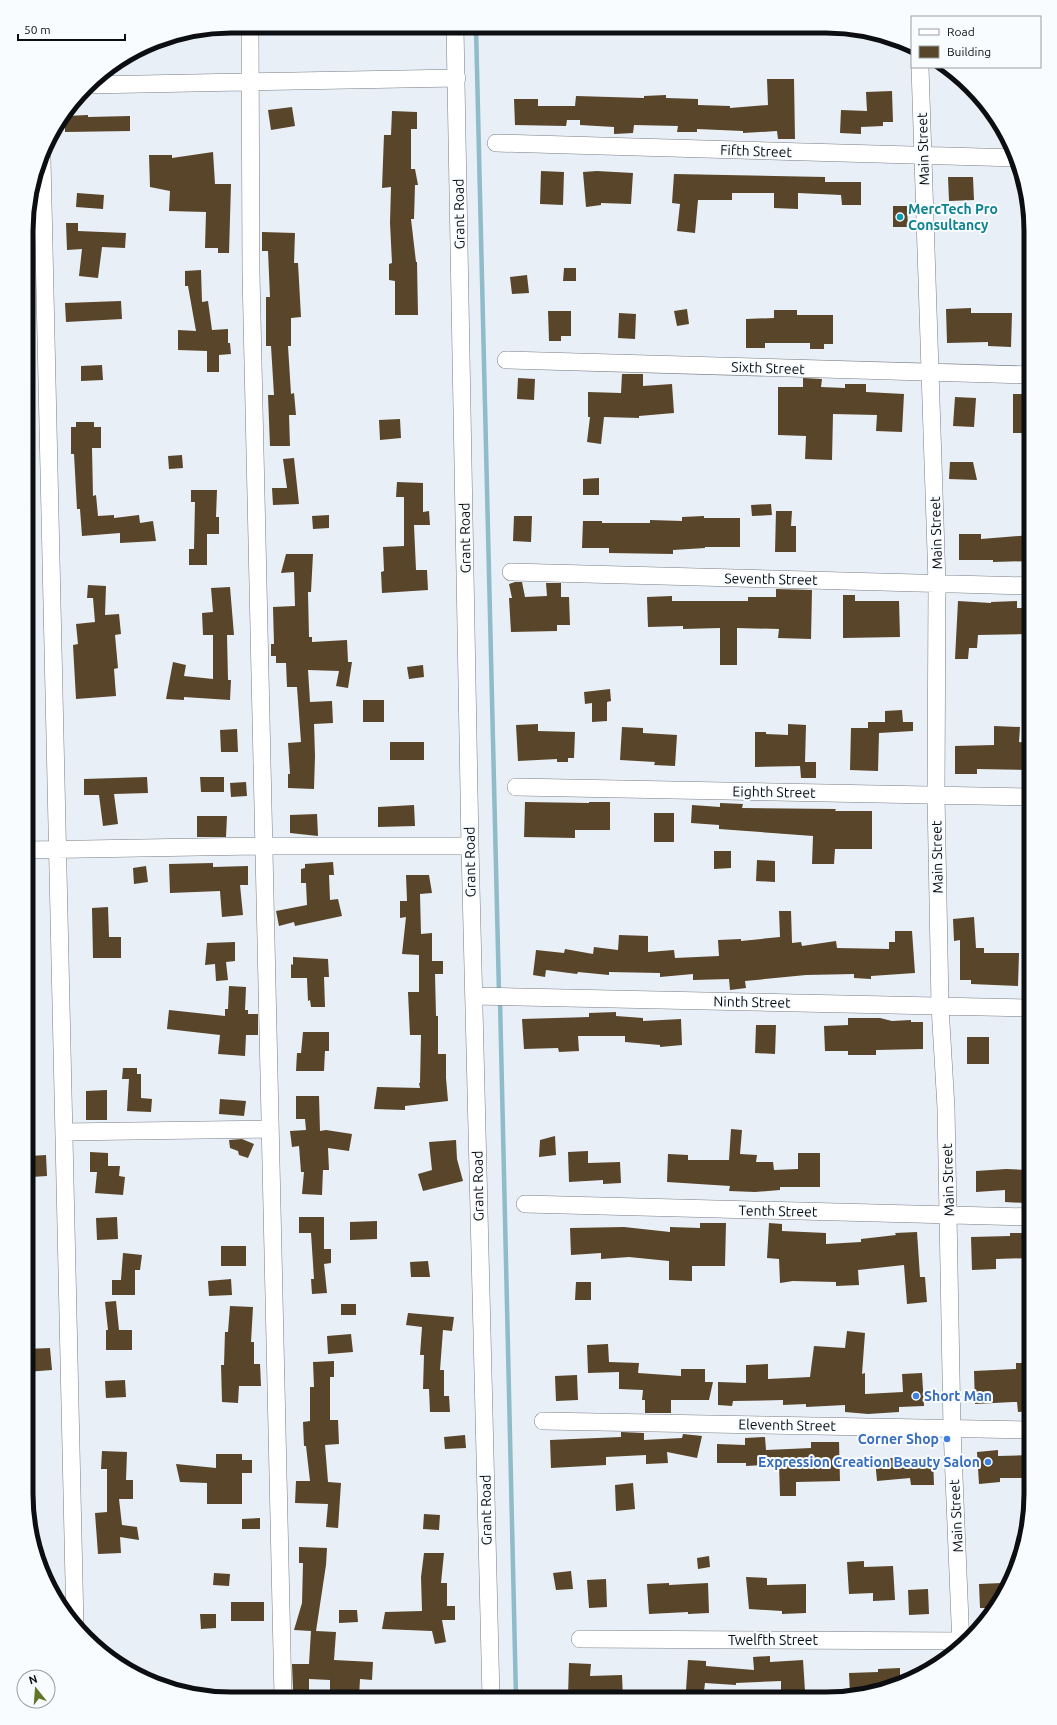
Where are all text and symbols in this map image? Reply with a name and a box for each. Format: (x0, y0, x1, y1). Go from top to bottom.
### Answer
scale bar (18, 16, 125, 42)
legend (911, 16, 1041, 68)
text: 50 m (24, 23, 51, 36)
text: Road (947, 25, 975, 38)
text: Building (947, 45, 991, 58)
street label: Main Street (914, 112, 932, 186)
street label: Fifth Street (720, 142, 793, 160)
street label: Grant Road (450, 178, 468, 250)
place label: MercTech Pro Consultancy (908, 201, 998, 233)
marker: MercTech Pro Consultancy (895, 212, 905, 222)
street label: Sixth Street (731, 359, 806, 377)
street label: Main Street (927, 496, 945, 570)
street label: Grant Road (456, 502, 474, 574)
street label: Seventh Street (724, 570, 818, 588)
street label: Eighth Street (732, 783, 816, 801)
street label: Main Street (928, 820, 946, 894)
street label: Grant Road (461, 826, 479, 898)
street label: Ninth Street (713, 993, 791, 1011)
street label: Main Street (939, 1143, 957, 1217)
street label: Grant Road (469, 1150, 487, 1222)
street label: Tenth Street (739, 1202, 818, 1220)
place label: Short Man (924, 1388, 992, 1404)
marker: Short Man (911, 1391, 921, 1401)
street label: Eleventh Street (738, 1416, 836, 1434)
place label: Corner Shop (858, 1431, 939, 1447)
marker: Corner Shop (942, 1434, 952, 1444)
place label: Expression Creation Beauty Salon (758, 1454, 980, 1470)
marker: Expression Creation Beauty Salon (983, 1457, 993, 1467)
street label: Grant Road (477, 1474, 495, 1546)
street label: Main Street (946, 1479, 966, 1553)
street label: Twelfth Street (728, 1632, 819, 1648)
north arrow (16, 1669, 56, 1709)
text: N (27, 1672, 39, 1686)

